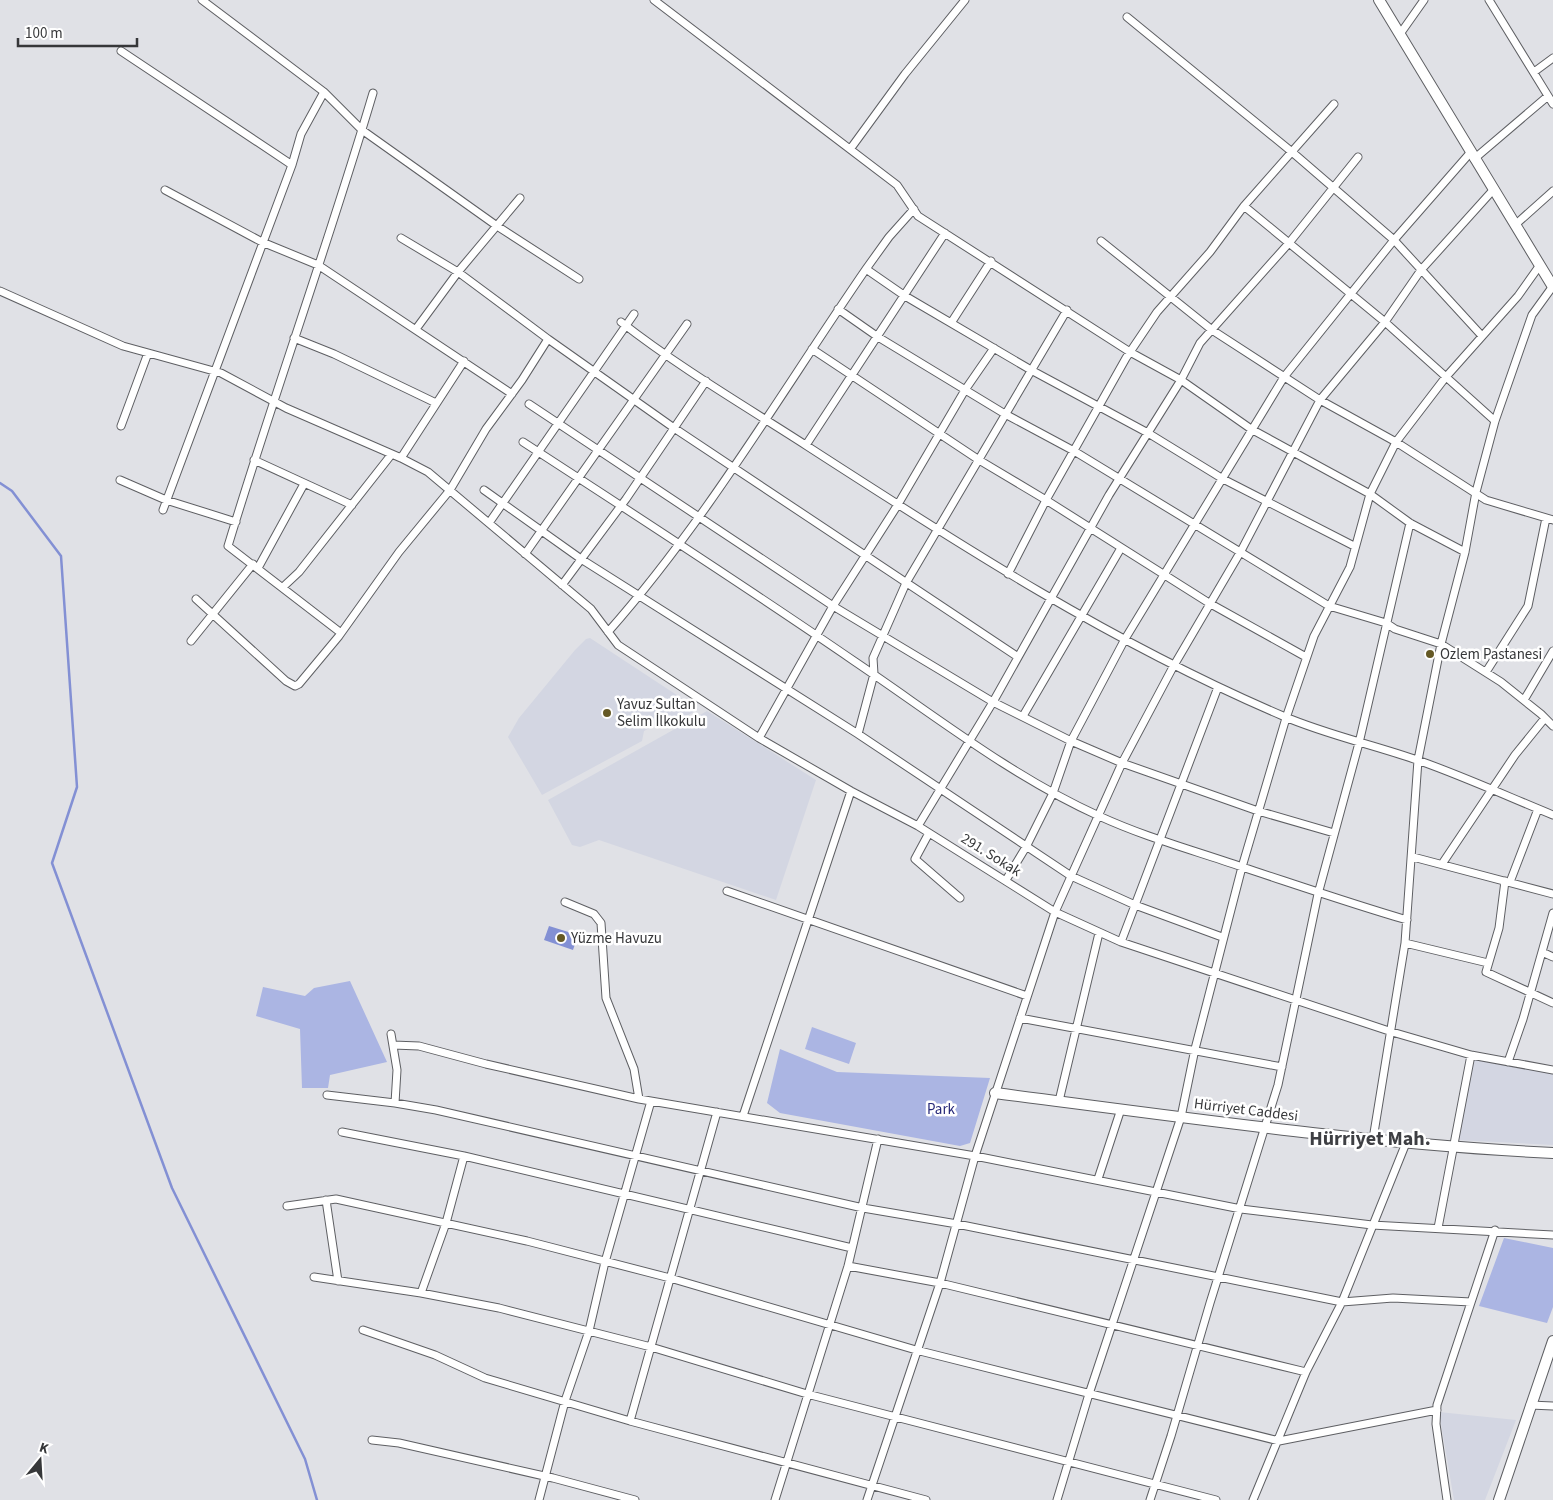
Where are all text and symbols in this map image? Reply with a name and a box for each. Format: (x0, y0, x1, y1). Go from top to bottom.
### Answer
scale bar (18, 15, 136, 47)
text: 100 m (25, 23, 63, 44)
place label: Ozlem Pastanesi (1440, 644, 1542, 665)
marker: Ozlem Pastanesi (1424, 648, 1436, 660)
place label: Yavuz Sultan Selim İlkokulu (616, 694, 706, 732)
marker: Yavuz Sultan Selim İlkokulu (601, 707, 613, 719)
street label: 291. Sokak (957, 828, 1026, 882)
place label: Yüzme Havuzu (570, 928, 662, 949)
marker: Yüzme Havuzu (555, 932, 567, 944)
street label: Hürriyet Caddesi (1193, 1093, 1299, 1127)
park label: Park (927, 1099, 956, 1120)
district label: Hürriyet Mah. (1309, 1125, 1431, 1153)
north arrow (15, 1435, 65, 1485)
text: K (37, 1438, 51, 1460)

